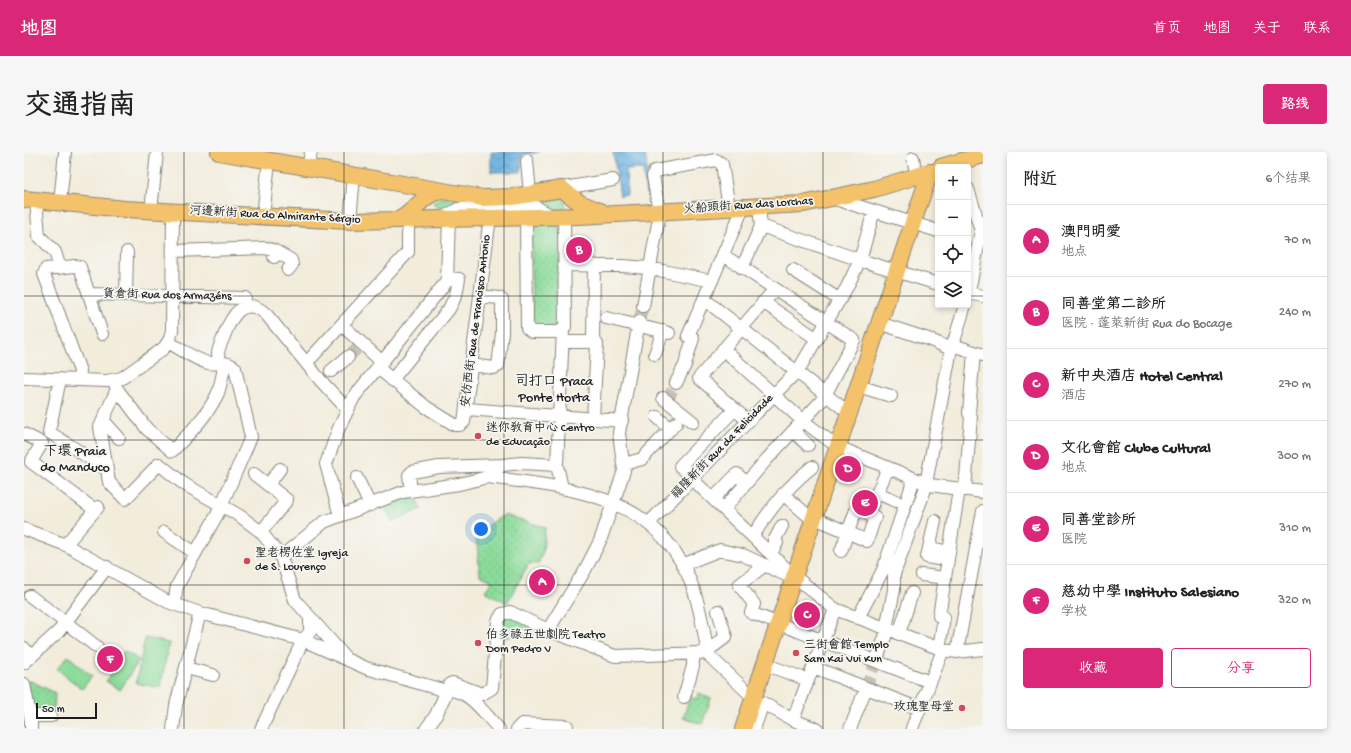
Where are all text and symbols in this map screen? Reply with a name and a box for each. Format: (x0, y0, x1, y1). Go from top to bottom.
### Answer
text: 地图 (20, 19, 58, 42)
text: 首页 (1153, 21, 1181, 38)
text: 地图 (1203, 21, 1231, 38)
text: 关于 (1253, 21, 1281, 38)
text: 联系 (1303, 21, 1331, 38)
button: 路线 (1263, 84, 1327, 124)
text: 交通指南 (24, 91, 136, 124)
map controls (935, 164, 971, 308)
button: + (935, 164, 971, 200)
text: 附近 (1023, 171, 1057, 191)
text: 6个结果 (1265, 172, 1311, 187)
street label: 火船頭街 Rua das Lorchas (683, 193, 814, 218)
button: − (935, 200, 971, 236)
street label: 河邊新街 Rua do Almirante Sérgio (189, 204, 361, 227)
text: 澳門明愛 (1061, 224, 1121, 242)
text: A (1032, 233, 1040, 248)
text: 70 m (1285, 233, 1311, 248)
street label: 安仿西街 Rua de Francisco Antonio (458, 234, 495, 408)
pin: B (566, 235, 592, 265)
button: locate (935, 236, 971, 272)
text: 地点 (1061, 245, 1087, 260)
button: layers (935, 272, 971, 308)
street label: 貨倉街 Rua dos Armazéns (102, 286, 232, 304)
text: 同善堂第二診所 (1061, 296, 1166, 314)
text: B (1033, 305, 1039, 320)
text: 240 m (1279, 305, 1311, 320)
text: 医院 · 蓬萊新街 Rua do Bocage (1061, 317, 1232, 332)
text: 新中央酒店 Hotel Central (1061, 368, 1223, 386)
district label: 司打口 Praca Ponte Horta (515, 373, 594, 407)
text: C (1032, 377, 1040, 392)
text: 270 m (1278, 377, 1311, 392)
text: 酒店 (1061, 389, 1087, 404)
street label: 福隆新街 Rua da Felicidade (669, 391, 777, 502)
place label: 迷你教育中心 Centro de Educação (486, 421, 595, 450)
marker: 迷你教育中心 Centro de Educação (473, 431, 483, 441)
text: 文化會館 Clube Cultural (1061, 440, 1211, 458)
district label: 下環 Praia do Manduco (40, 443, 110, 477)
text: D (1032, 449, 1040, 464)
text: 300 m (1277, 449, 1311, 464)
pin: D (835, 454, 861, 484)
text: 地点 (1061, 461, 1087, 476)
pin: E (852, 488, 878, 518)
text: 同善堂診所 (1061, 512, 1136, 530)
your location (471, 519, 491, 539)
text: E (1032, 521, 1040, 536)
text: 310 m (1279, 521, 1311, 536)
text: 医院 (1061, 533, 1087, 548)
place label: 聖老楞佐堂 Igreja de S. Lourenço (255, 546, 348, 575)
marker: 聖老楞佐堂 Igreja de S. Lourenço (242, 556, 252, 566)
pin: A (529, 567, 555, 597)
text: 慈幼中學 Instituto Salesiano (1061, 584, 1239, 602)
text: F (1033, 593, 1039, 608)
text: 320 m (1278, 593, 1311, 608)
pin: C (794, 600, 820, 630)
text: 学校 (1061, 605, 1087, 620)
place label: 伯多祿五世劇院 Teatro Dom Pedro V (485, 627, 606, 657)
place label: 三街會館 Templo Sam Kai Vui Kun (804, 637, 889, 667)
marker: 伯多祿五世劇院 Teatro Dom Pedro V (473, 638, 483, 648)
pin: F (97, 644, 123, 674)
marker: 三街會館 Templo Sam Kai Vui Kun (791, 648, 801, 658)
button: 收藏 (1023, 648, 1163, 688)
button: 分享 (1171, 648, 1311, 688)
place label: 玫瑰聖母堂 (894, 700, 954, 715)
scale bar (36, 701, 97, 720)
marker: 玫瑰聖母堂 (957, 703, 967, 713)
text: 50 m (42, 704, 64, 716)

